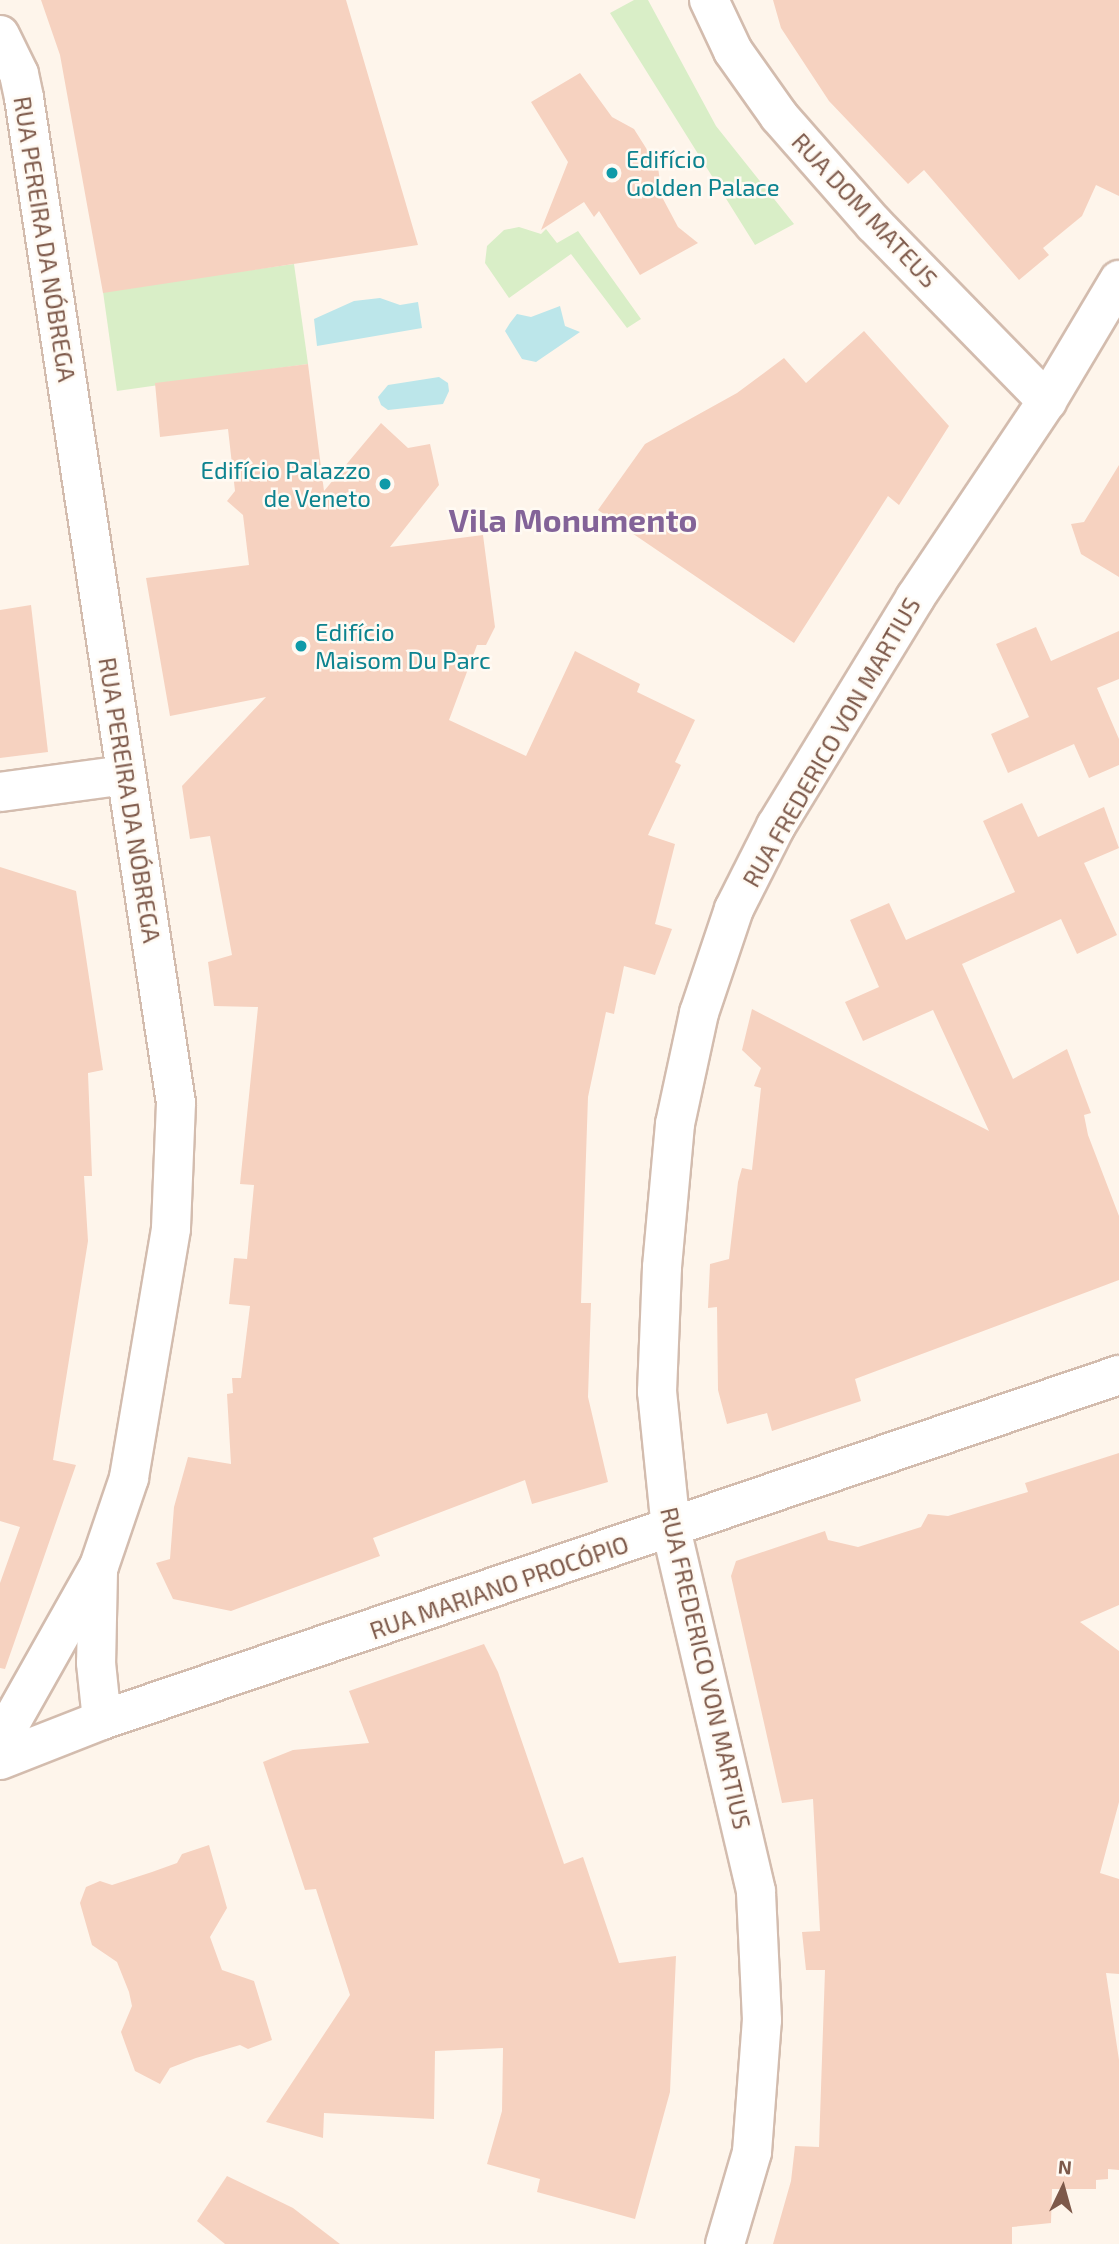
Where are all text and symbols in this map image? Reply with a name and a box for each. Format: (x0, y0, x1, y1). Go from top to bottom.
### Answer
street label: RUA PEREIRA DA NÓBREGA (8, 93, 82, 385)
street label: RUA DOM MATEUS (786, 127, 944, 293)
place label: Edifício Golden Palace (626, 145, 780, 201)
marker: Edifício Golden Palace (604, 165, 620, 181)
place label: Edifício Palazzo de Veneto (200, 456, 371, 512)
marker: Edifício Palazzo de Veneto (377, 476, 393, 492)
district label: Vila Monumento (449, 500, 697, 538)
street label: RUA FREDERICO VON MARTIUS (736, 592, 926, 892)
place label: Edifício Maisom Du Parc (315, 618, 491, 674)
marker: Edifício Maisom Du Parc (293, 638, 309, 654)
street label: RUA PEREIRA DA NÓBREGA (93, 654, 167, 946)
street label: RUA FREDERICO VON MARTIUS (655, 1504, 757, 1832)
street label: RUA MARIANO PROCÓPIO (366, 1529, 632, 1645)
north arrow (1028, 2153, 1098, 2223)
text: N (1057, 2155, 1073, 2179)

